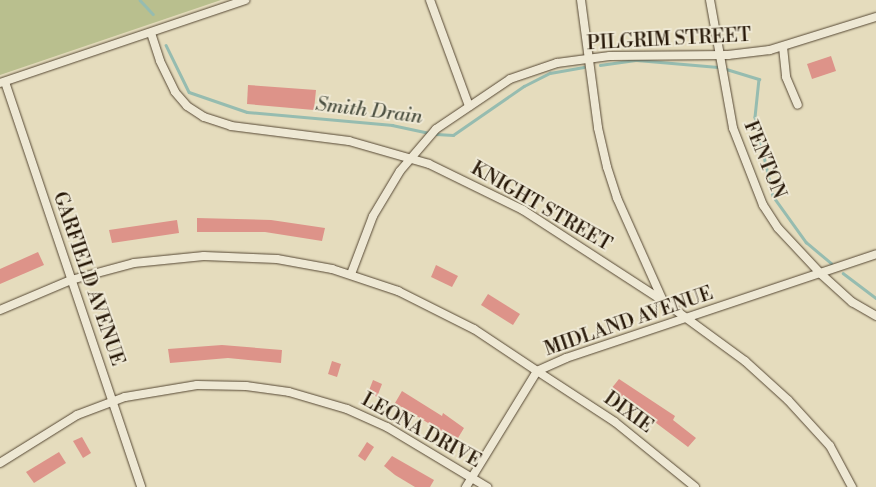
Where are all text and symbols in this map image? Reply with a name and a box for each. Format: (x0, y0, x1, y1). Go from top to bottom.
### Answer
street label: PILGRIM STREET (586, 24, 752, 56)
water label: Smith Drain (314, 93, 424, 129)
street label: FENTON (738, 118, 790, 202)
street label: KNIGHT STREET (467, 158, 615, 256)
street label: GARFIELD AVENUE (48, 189, 128, 369)
street label: MIDLAND AVENUE (542, 282, 716, 362)
street label: DIXIE (599, 388, 657, 438)
street label: LEONA DRIVE (357, 389, 485, 473)

